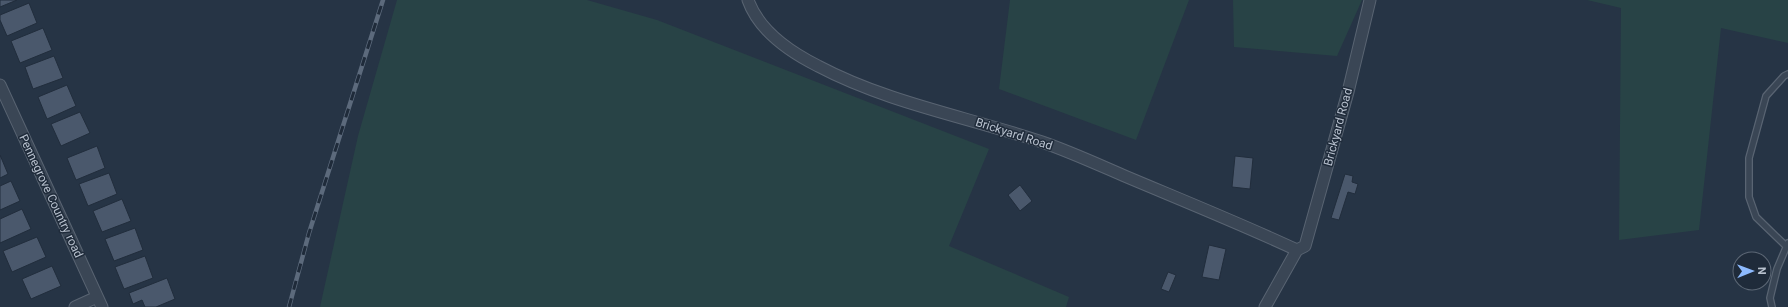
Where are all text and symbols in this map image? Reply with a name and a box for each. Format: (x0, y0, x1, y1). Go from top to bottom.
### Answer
street label: Brickyard Road (1321, 86, 1355, 168)
street label: Brickyard Road (974, 115, 1054, 153)
street label: Pennegrove Country road (16, 132, 86, 260)
north arrow (1732, 251, 1772, 291)
text: N (1755, 267, 1768, 275)

